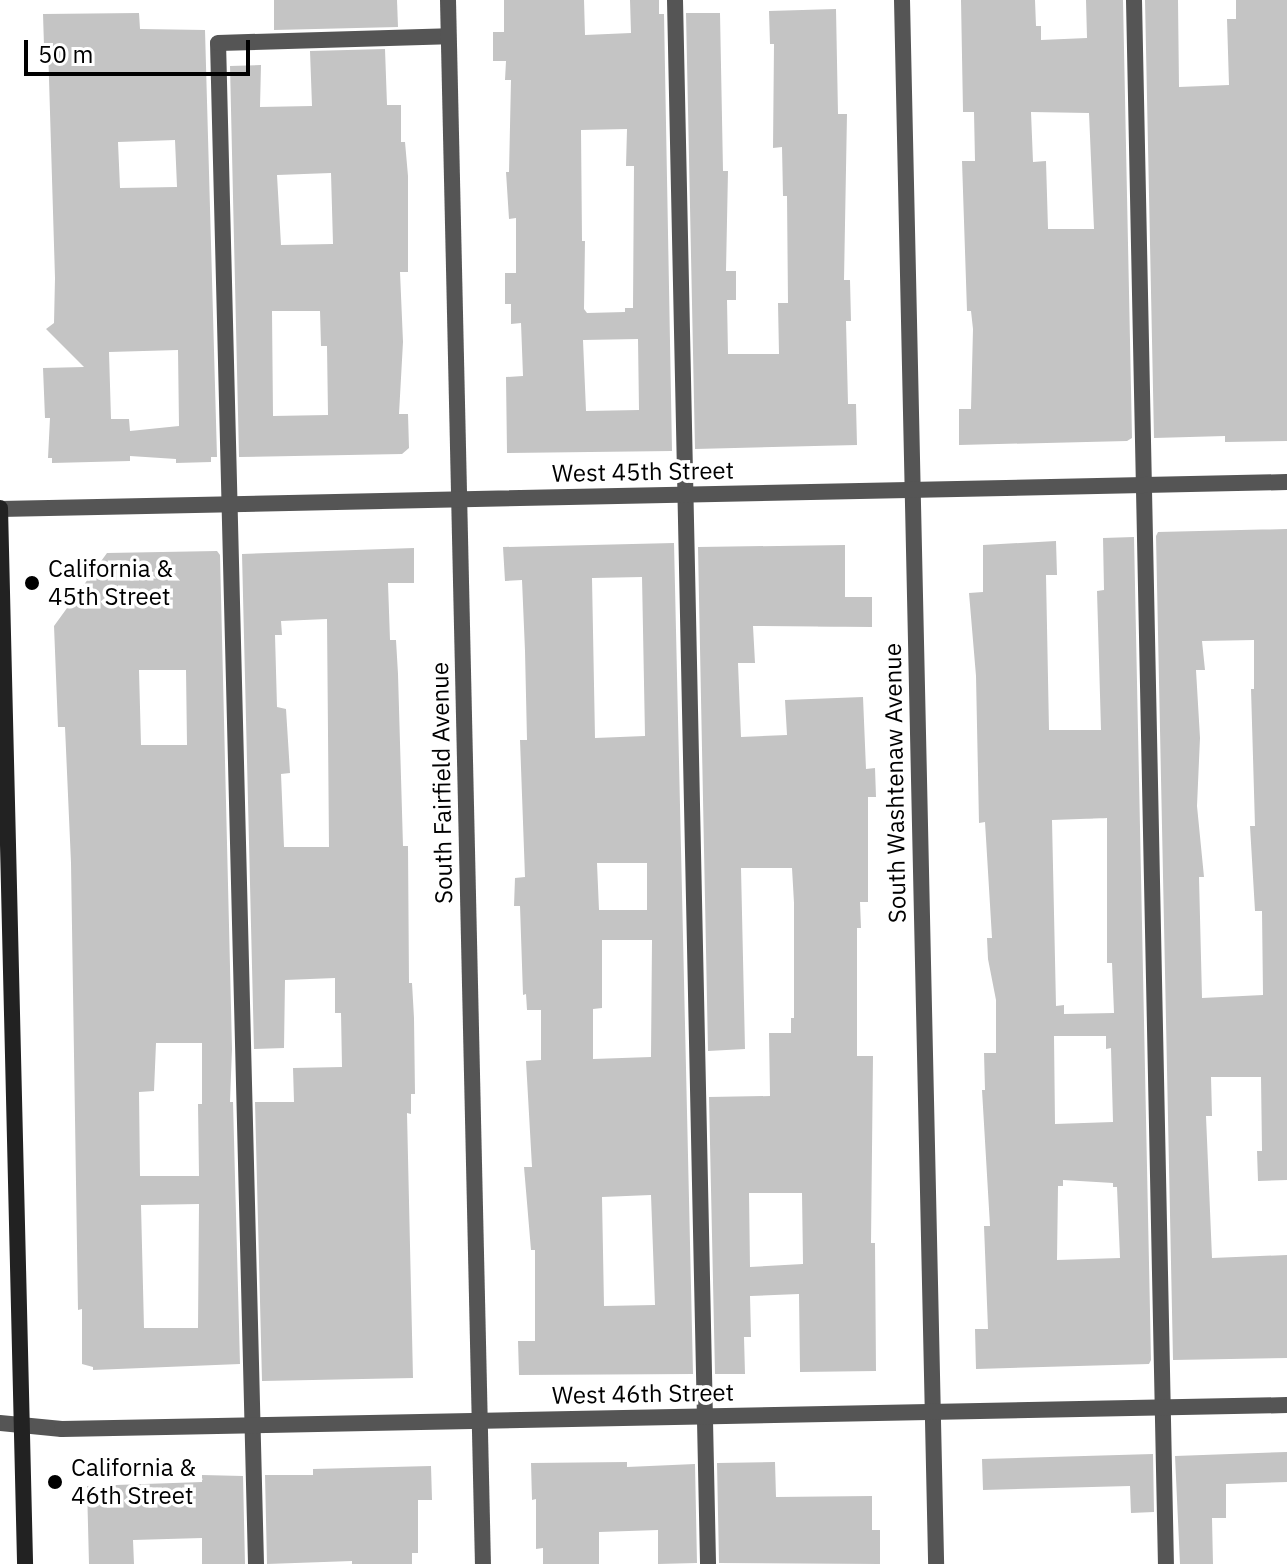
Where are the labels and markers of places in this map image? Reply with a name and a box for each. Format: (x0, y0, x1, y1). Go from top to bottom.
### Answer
place label: California & 45th Street (48, 555, 173, 611)
marker: California & 45th Street (23, 574, 41, 592)
place label: California & 46th Street (71, 1454, 196, 1510)
marker: California & 46th Street (46, 1473, 64, 1491)

